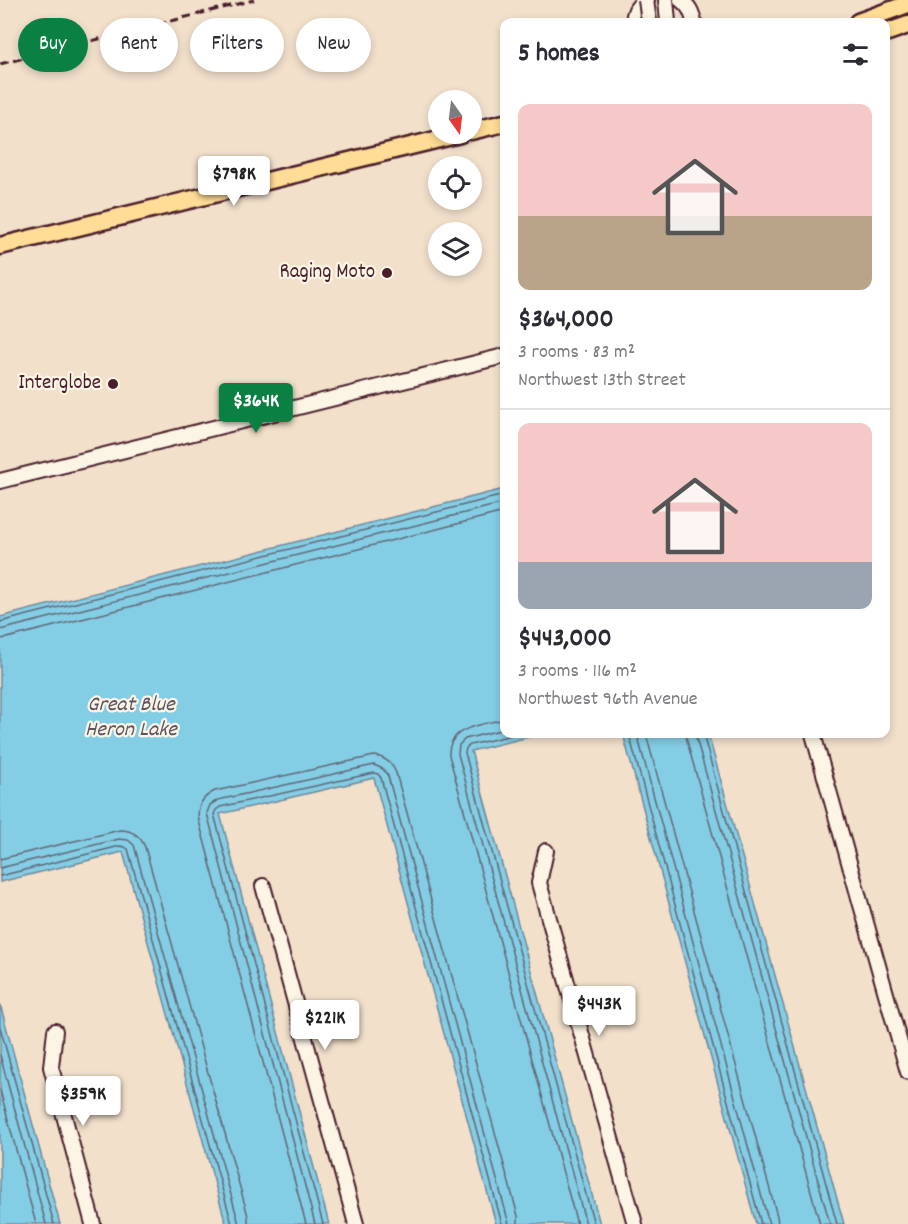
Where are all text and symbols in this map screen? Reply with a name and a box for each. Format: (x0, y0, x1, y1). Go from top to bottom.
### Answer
chip: Buy (18, 18, 88, 72)
chip: Rent (100, 18, 178, 72)
chip: Filters (190, 18, 284, 72)
chip: New (296, 18, 371, 72)
text: 5 homes (518, 36, 600, 73)
icon: filters (839, 38, 872, 71)
north arrow (428, 90, 482, 144)
map controls (428, 90, 482, 276)
icon: home (641, 143, 749, 251)
pin: $798K (192, 156, 276, 207)
button: locate (428, 156, 482, 210)
text: $798K (212, 161, 256, 189)
button: layers (428, 222, 482, 276)
place label: Raging Moto (279, 258, 375, 288)
marker: Raging Moto (380, 266, 394, 280)
text: $364,000 (518, 302, 614, 339)
text: 3 rooms · 83 m² (518, 339, 635, 367)
text: Northwest 13th Street (518, 367, 686, 395)
place label: Interglobe (18, 369, 101, 399)
marker: Interglobe (106, 377, 120, 391)
pin: $364K (214, 383, 298, 434)
text: $364K (233, 388, 279, 416)
icon: home (641, 462, 749, 570)
text: $443,000 (518, 621, 612, 658)
text: 3 rooms · 116 m² (518, 658, 637, 686)
text: Northwest 96th Avenue (518, 686, 698, 714)
water label: Great Blue Heron Lake (85, 690, 178, 746)
pin: $443K (557, 986, 641, 1037)
text: $443K (577, 991, 621, 1019)
pin: $221K (283, 1000, 367, 1051)
text: $221K (304, 1005, 346, 1033)
pin: $359K (41, 1076, 125, 1127)
text: $359K (60, 1081, 106, 1109)

